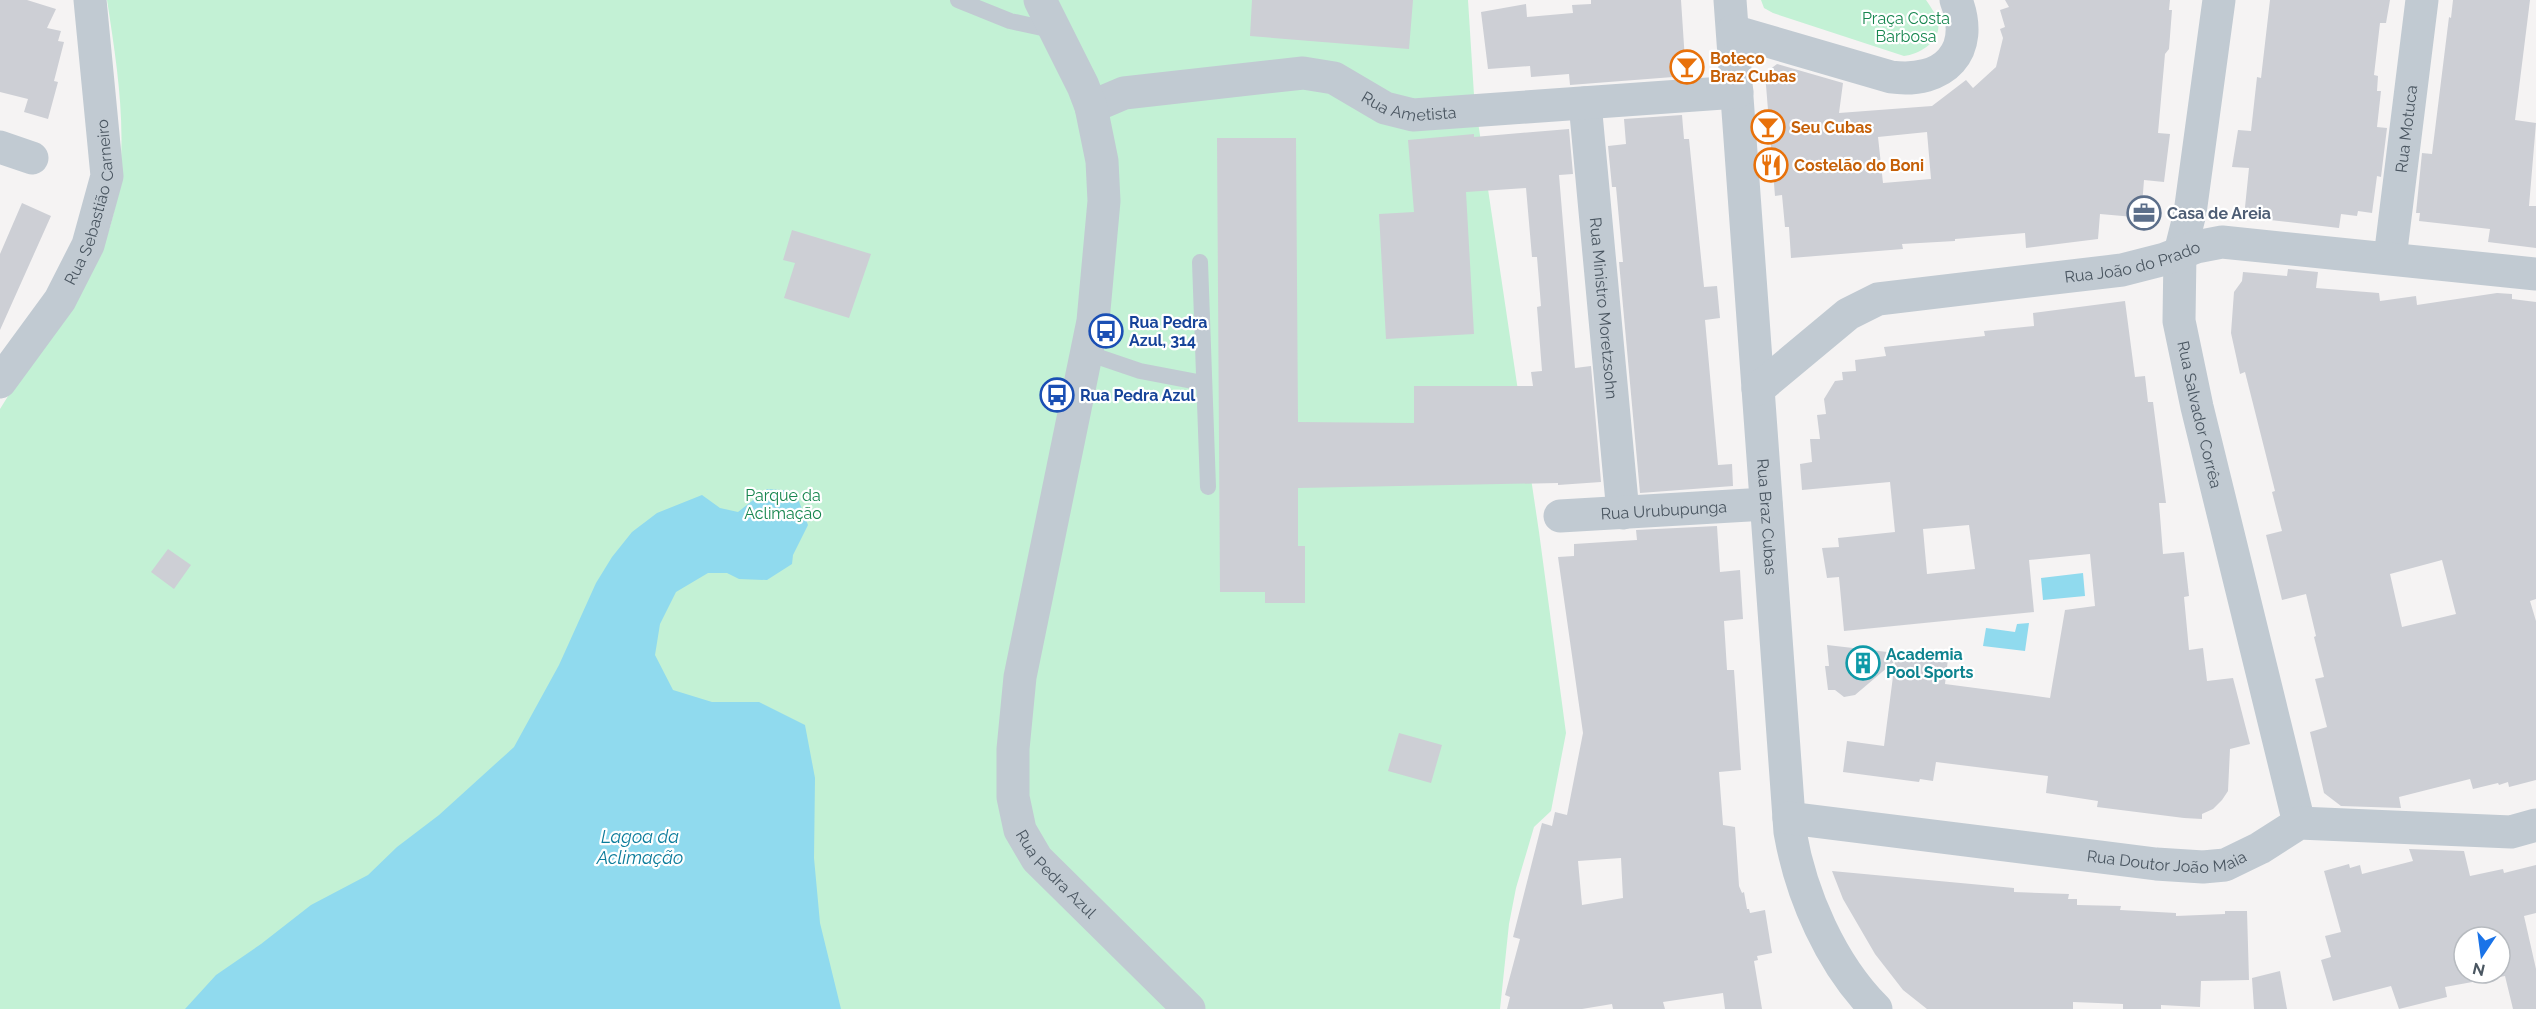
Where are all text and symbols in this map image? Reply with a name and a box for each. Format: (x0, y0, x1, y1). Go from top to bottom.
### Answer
park label: Praça Costa Barbosa (1862, 9, 1950, 46)
bar icon: Boteco Braz Cubas (1669, 49, 1705, 85)
place label: Boteco Braz Cubas (1710, 49, 1796, 86)
street label: Rua Motuca (2392, 84, 2421, 174)
street label: Rua Ametista (1358, 87, 1457, 126)
bar icon: Seu Cubas (1750, 109, 1786, 145)
street label: Rua Sebastião Carneiro (60, 118, 117, 288)
place label: Seu Cubas (1791, 118, 1872, 137)
restaurant icon: Costelão do Boni (1753, 147, 1789, 183)
place label: Costelão do Boni (1794, 156, 1924, 175)
office icon: Casa de Areia (2126, 195, 2162, 231)
place label: Casa de Areia (2167, 204, 2271, 223)
street label: Rua Ministro Moretzsohn (1586, 216, 1621, 400)
street label: Rua João do Prado (2063, 237, 2203, 287)
bus stop icon: Rua Pedra Azul, 314 (1088, 313, 1124, 349)
place label: Rua Pedra Azul, 314 (1129, 313, 1207, 350)
street label: Rua Salvador Corrêa (2173, 339, 2226, 490)
bus stop icon: Rua Pedra Azul (1039, 377, 1075, 413)
place label: Rua Pedra Azul (1080, 386, 1196, 405)
street label: Rua Braz Cubas (1753, 458, 1780, 576)
park label: Parque da Aclimação (744, 486, 822, 523)
street label: Rua Urubupunga (1600, 497, 1728, 524)
building icon: Academia Pool Sports (1845, 645, 1881, 681)
place label: Academia Pool Sports (1886, 645, 1974, 682)
water label: Lagoa da Aclimação (596, 826, 683, 868)
street label: Rua Pedra Azul (1012, 826, 1101, 923)
street label: Rua Doutor João Maia (2086, 846, 2250, 877)
north arrow (2452, 925, 2512, 985)
text: N (2471, 958, 2487, 980)

